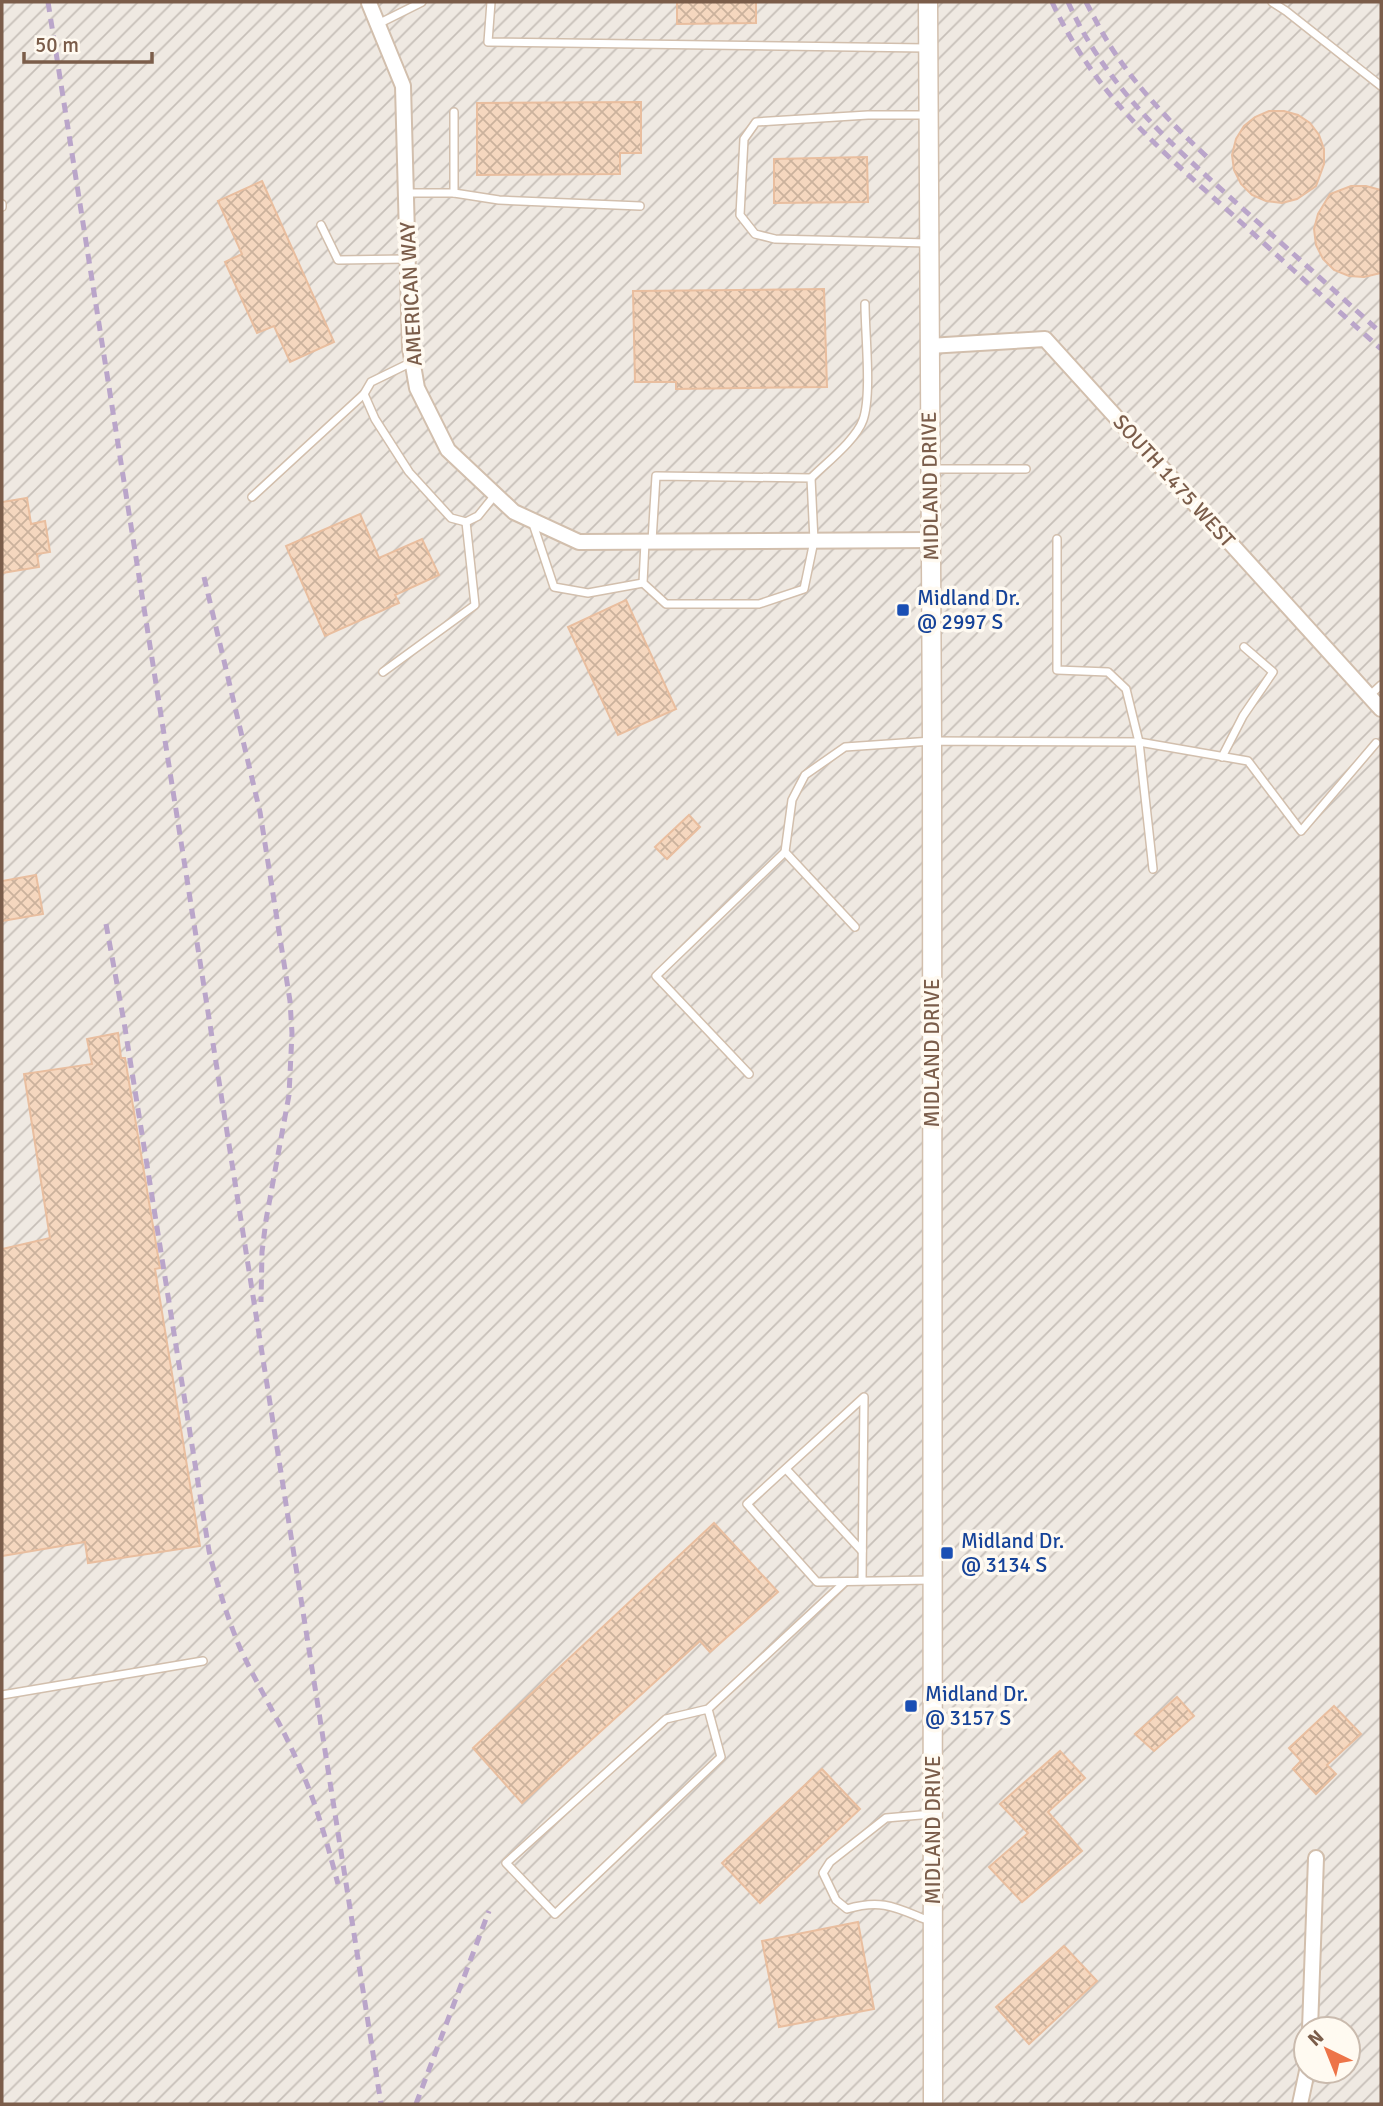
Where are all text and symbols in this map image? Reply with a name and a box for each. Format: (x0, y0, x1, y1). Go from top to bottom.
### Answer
scale bar (24, 21, 152, 65)
text: 50 m (35, 32, 79, 58)
street label: AMERICAN WAY (394, 221, 428, 367)
street label: SOUTH 1475 WEST (1108, 409, 1241, 553)
street label: MIDLAND DRIVE (916, 411, 944, 561)
place label: Midland Dr. @ 2997 S (917, 585, 1020, 635)
marker: Midland Dr. @ 2997 S (895, 602, 911, 618)
street label: MIDLAND DRIVE (919, 978, 945, 1128)
place label: Midland Dr. @ 3134 S (961, 1528, 1064, 1578)
marker: Midland Dr. @ 3134 S (939, 1545, 955, 1561)
place label: Midland Dr. @ 3157 S (925, 1681, 1028, 1731)
marker: Midland Dr. @ 3157 S (903, 1698, 919, 1714)
street label: MIDLAND DRIVE (920, 1755, 946, 1905)
north arrow (1292, 2015, 1362, 2085)
text: N (1303, 2025, 1329, 2052)

